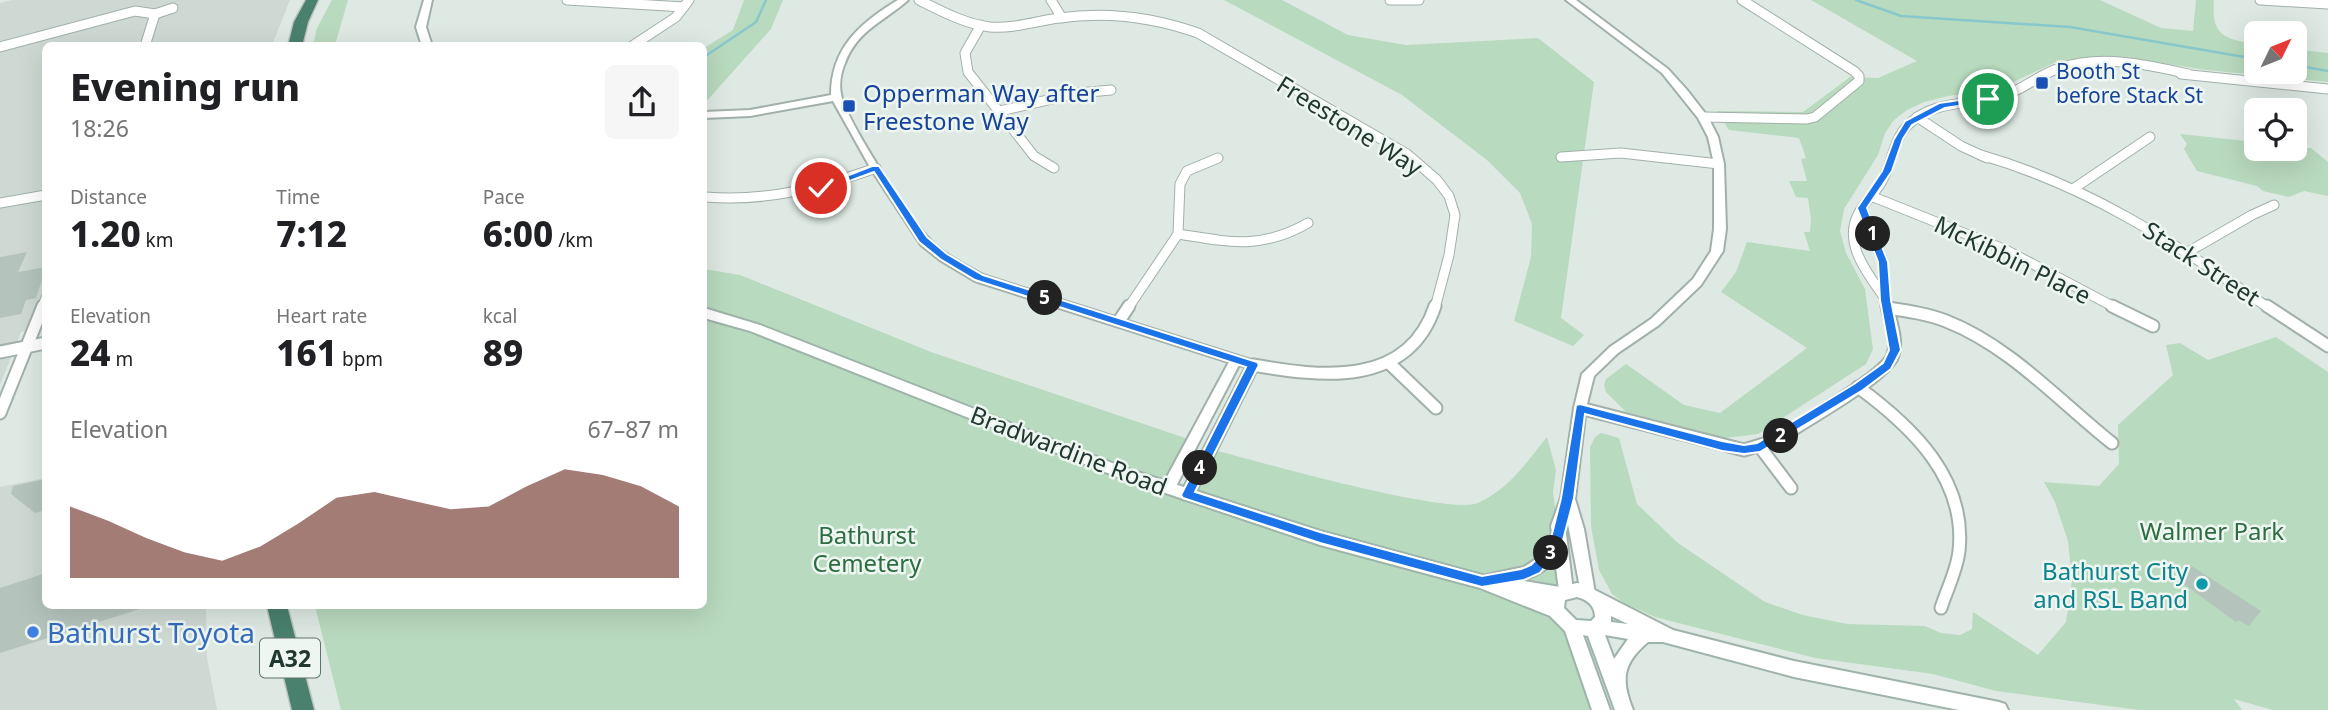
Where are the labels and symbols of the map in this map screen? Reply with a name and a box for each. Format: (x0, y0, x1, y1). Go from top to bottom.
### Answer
north arrow (2244, 21, 2306, 84)
place label: Booth St before Stack St (2056, 57, 2203, 109)
street label: Freestone Way (1271, 67, 1430, 183)
pin (1958, 69, 2018, 129)
marker: Booth St before Stack St (2034, 75, 2050, 91)
place label: Opperman Way after Freestone Way (863, 76, 1099, 137)
marker: Opperman Way after Freestone Way (841, 98, 857, 114)
pin (791, 158, 851, 218)
street label: McKibbin Place (1929, 207, 2097, 311)
street label: Stack Street (2137, 213, 2267, 313)
pin: 1 (1856, 216, 1890, 252)
pin: 5 (1028, 280, 1062, 316)
street label: Bradwardine Road (966, 397, 1172, 503)
pin: 2 (1764, 418, 1798, 453)
pin: 4 (1182, 450, 1218, 486)
park label: Walmer Park (2140, 514, 2284, 547)
park label: Bathurst Cemetery (812, 518, 922, 579)
pin: 3 (1534, 536, 1568, 570)
place label: Bathurst City and RSL Band (2033, 554, 2189, 615)
marker: Bathurst City and RSL Band (2194, 576, 2210, 592)
place label: Bathurst Toyota (47, 613, 255, 651)
marker: Bathurst Toyota (25, 624, 41, 640)
road number: A32 (260, 638, 320, 678)

